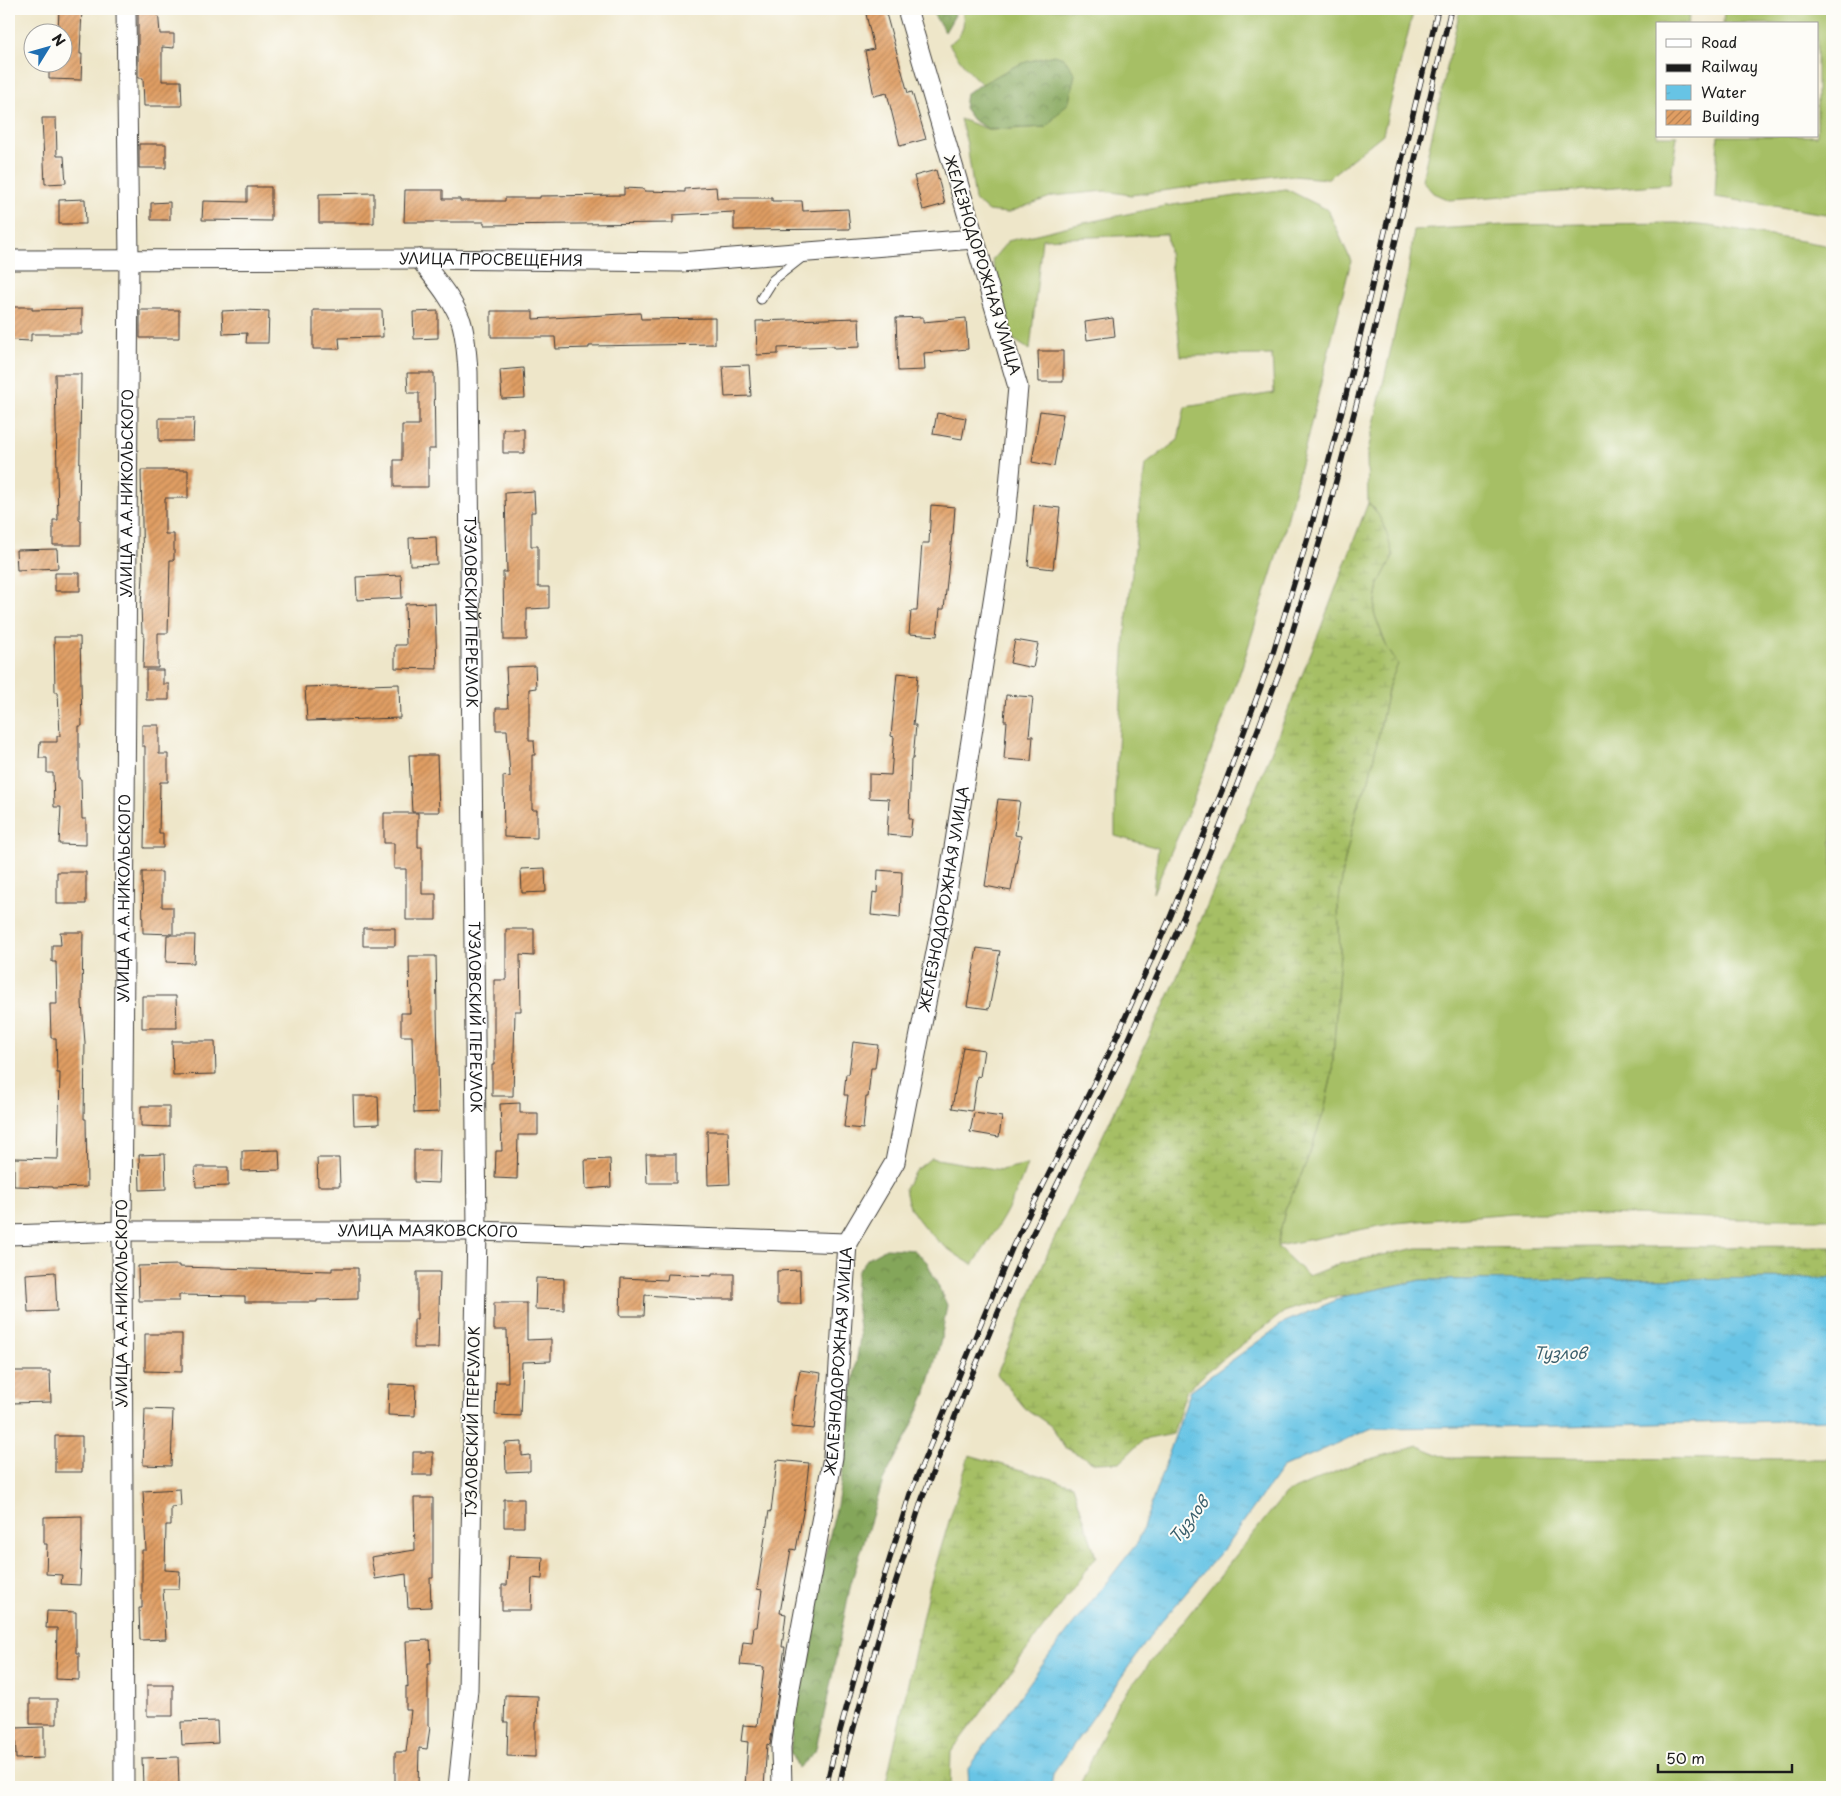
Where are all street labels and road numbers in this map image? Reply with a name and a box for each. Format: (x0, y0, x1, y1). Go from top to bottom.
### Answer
street label: ЖЕЛЕЗНОДОРОЖНАЯ УЛИЦА (939, 152, 1028, 377)
street label: УЛИЦА ПРОСВЕЩЕНИЯ (399, 246, 583, 271)
street label: УЛИЦА А.А.НИКОЛЬСКОГО (114, 389, 138, 597)
street label: ТУЗЛОВСКИЙ ПЕРЕУЛОК (460, 516, 485, 708)
street label: ЖЕЛЕЗНОДОРОЖНАЯ УЛИЦА (912, 784, 974, 1014)
street label: УЛИЦА А.А.НИКОЛЬСКОГО (111, 794, 135, 1002)
street label: ТУЗЛОВСКИЙ ПЕРЕУЛОК (464, 921, 489, 1113)
street label: УЛИЦА А.А.НИКОЛЬСКОГО (109, 1199, 132, 1407)
street label: УЛИЦА МАЯКОВСКОГО (338, 1218, 518, 1242)
street label: ЖЕЛЕЗНОДОРОЖНАЯ УЛИЦА (817, 1246, 857, 1477)
street label: ТУЗЛОВСКИЙ ПЕРЕУЛОК (458, 1326, 485, 1518)

